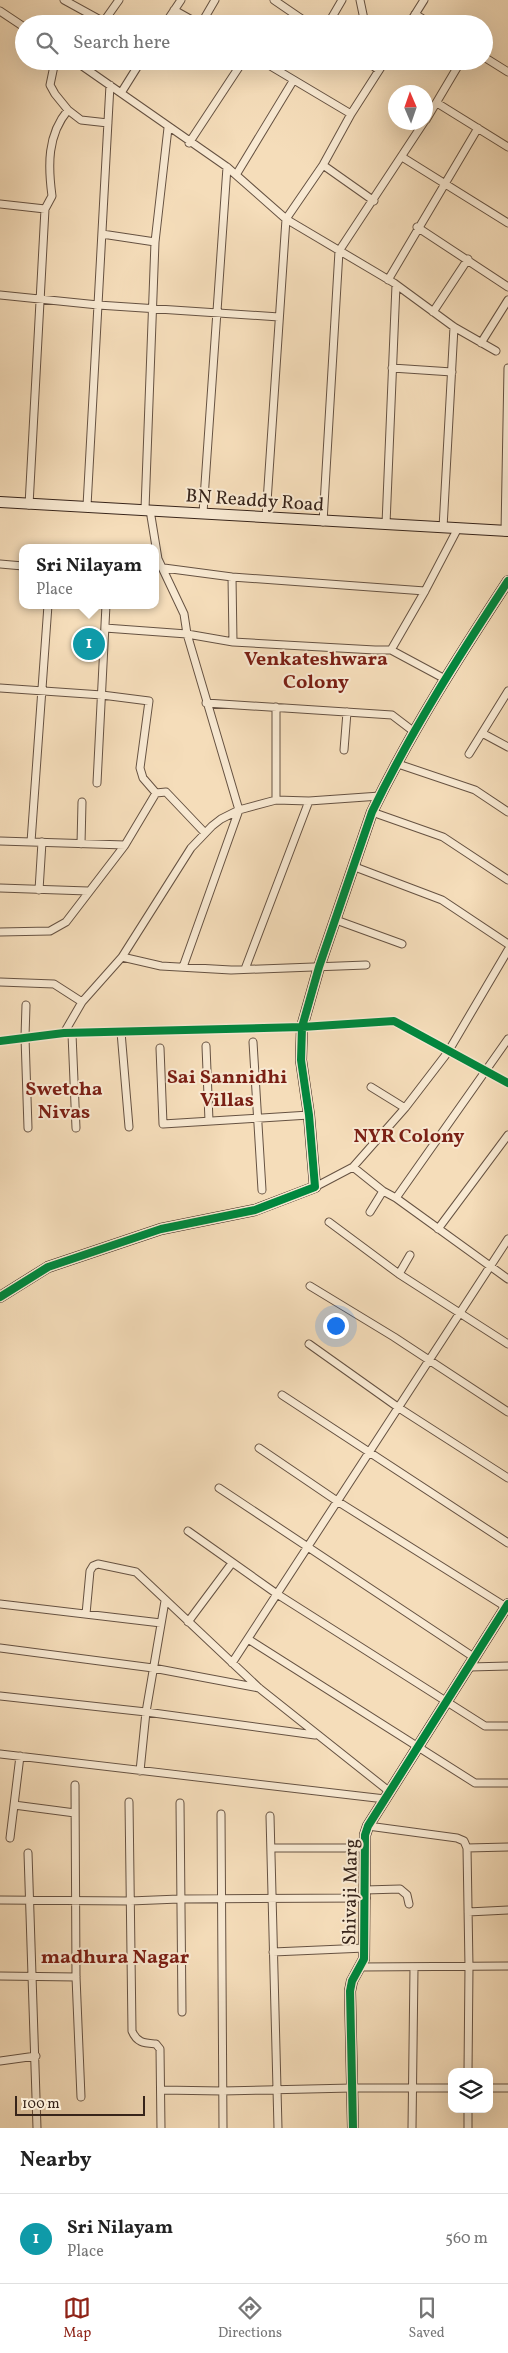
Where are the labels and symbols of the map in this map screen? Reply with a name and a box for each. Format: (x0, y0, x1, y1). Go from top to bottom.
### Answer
north arrow (388, 85, 433, 130)
street label: BN Readdy Road (185, 483, 325, 519)
pin: 1 (73, 625, 105, 663)
district label: Venkateshwara Colony (244, 646, 388, 697)
district label: Sai Sannidhi Villas (167, 1064, 287, 1115)
district label: Swetcha Nivas (25, 1076, 103, 1127)
district label: NYR Colony (353, 1123, 465, 1151)
your location (323, 1313, 349, 1339)
street label: Shivaji Marg (337, 1838, 365, 1946)
district label: madhura Nagar (41, 1944, 190, 1972)
scale bar (15, 2093, 145, 2116)

